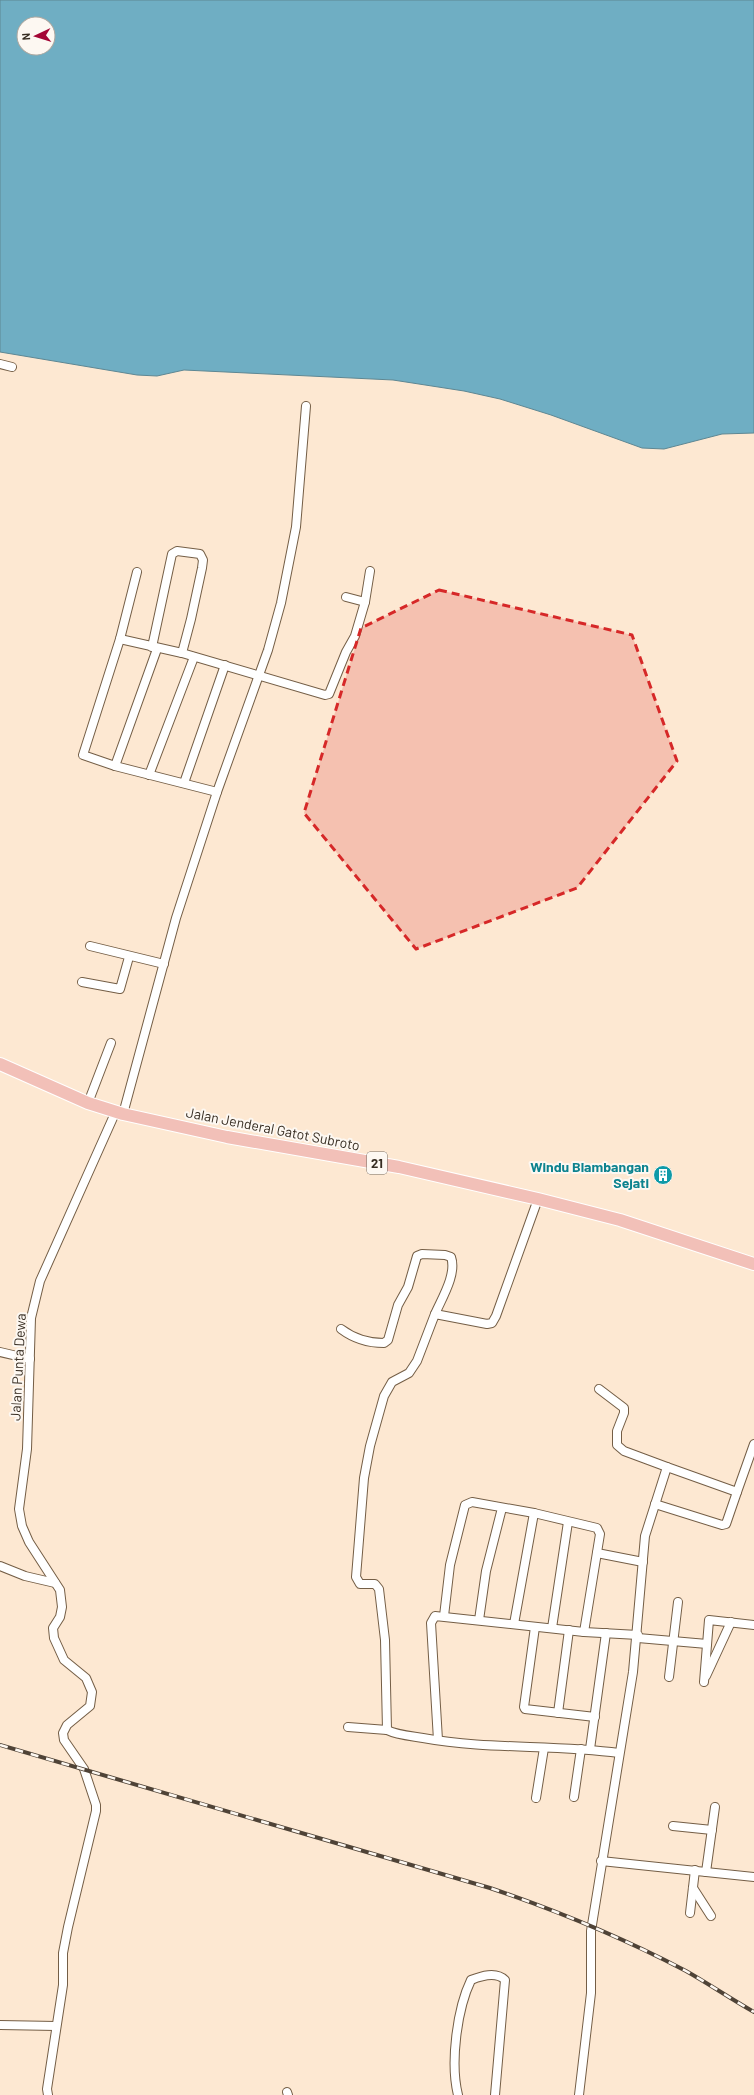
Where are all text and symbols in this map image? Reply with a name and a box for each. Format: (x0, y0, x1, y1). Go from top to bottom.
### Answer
north arrow (16, 16, 56, 56)
text: N (19, 33, 32, 41)
street label: Jalan Jenderal Gatot Subroto (185, 1103, 361, 1154)
road number: 21 (367, 1152, 387, 1174)
place label: Windu Blambangan Sejati (530, 1158, 649, 1191)
building icon: Windu Blambangan Sejati (652, 1164, 674, 1186)
street label: Jalan Punta Dewa (6, 1313, 29, 1421)

